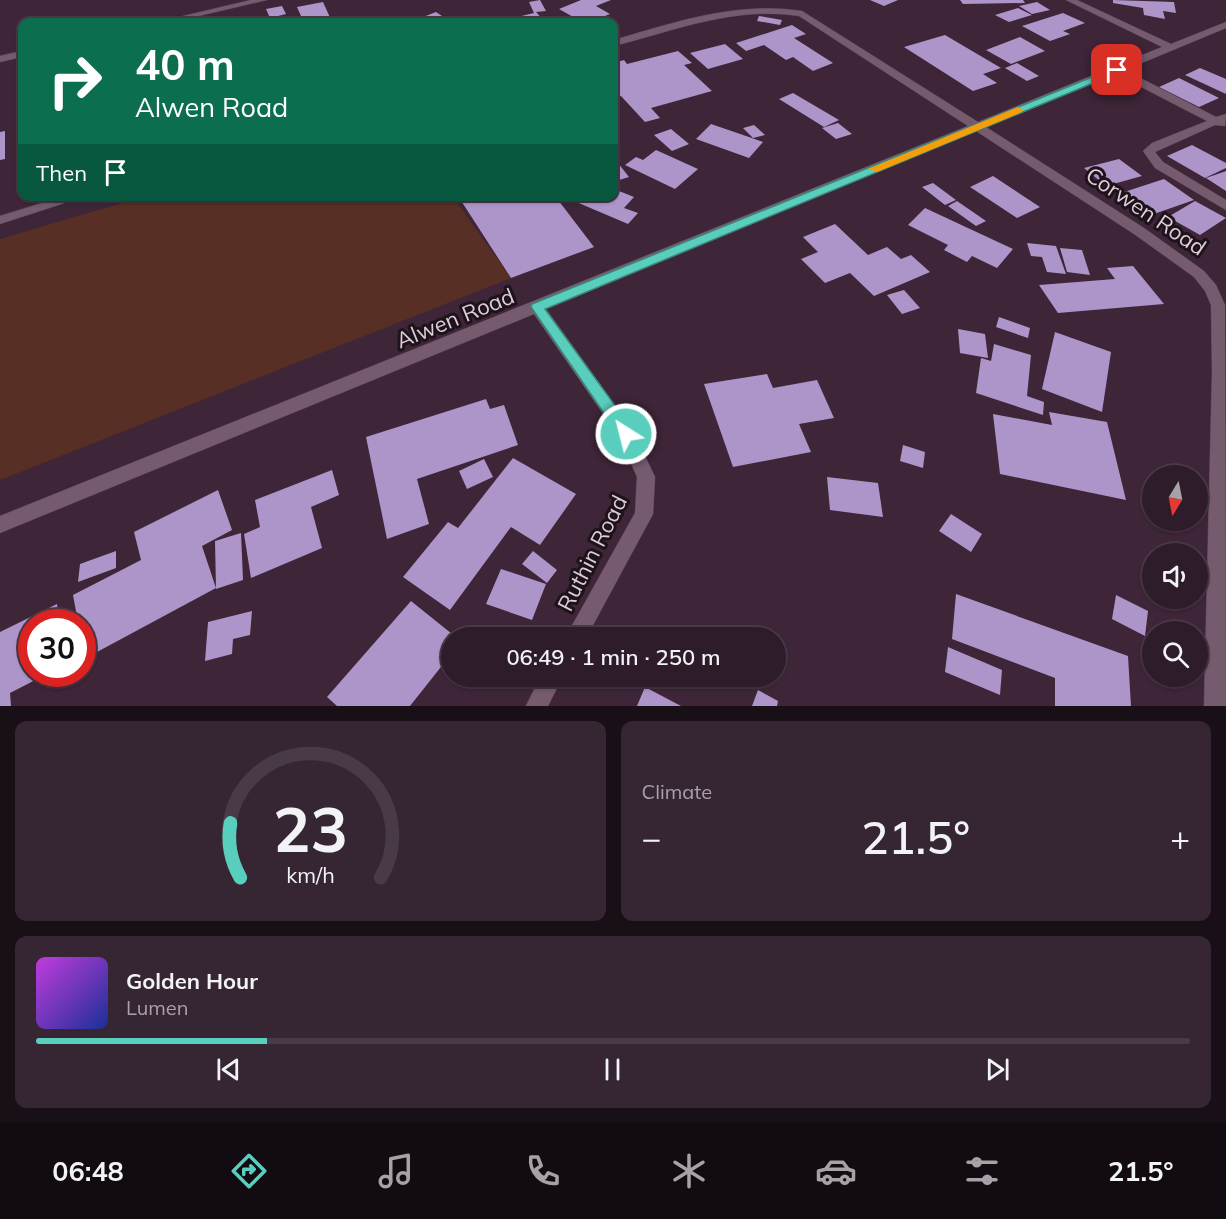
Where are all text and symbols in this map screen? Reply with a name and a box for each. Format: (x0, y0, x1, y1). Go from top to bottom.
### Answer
text: 40 m (135, 38, 235, 91)
icon: right (36, 42, 114, 120)
pin (1091, 44, 1142, 95)
icon: arrive (1100, 53, 1133, 86)
text: Alwen Road (135, 90, 288, 124)
icon: arrive (99, 156, 132, 189)
text: Then (36, 159, 87, 187)
street label: Corwen Road (1081, 161, 1211, 261)
street label: Alwen Road (392, 282, 518, 354)
position arrow (594, 402, 658, 466)
north arrow (1142, 465, 1208, 531)
map controls (1142, 465, 1208, 687)
street label: Ruthin Road (551, 490, 633, 616)
button: sound (1142, 543, 1208, 609)
speed limit sign: 30 (18, 609, 96, 687)
button: search (1142, 621, 1208, 687)
text: 06:49 · 1 min · 250 m (506, 643, 721, 671)
text: Climate (642, 779, 712, 804)
text: 23 (273, 789, 348, 868)
text: 21.5° (861, 809, 970, 865)
text: − (642, 817, 661, 858)
text: + (1170, 817, 1190, 858)
text: km/h (286, 861, 334, 888)
text: Golden Hour (126, 967, 258, 995)
text: Lumen (126, 995, 188, 1020)
icon: previous (212, 1053, 245, 1086)
icon: pause (596, 1053, 629, 1086)
icon: next (981, 1053, 1014, 1086)
icon: directions (228, 1150, 270, 1192)
icon: music (375, 1150, 417, 1192)
icon: phone (522, 1150, 564, 1192)
icon: climate (668, 1150, 710, 1192)
icon: car (815, 1150, 857, 1192)
icon: filters (961, 1150, 1003, 1192)
text: 06:48 (52, 1154, 124, 1188)
text: 21.5° (1108, 1154, 1174, 1188)

